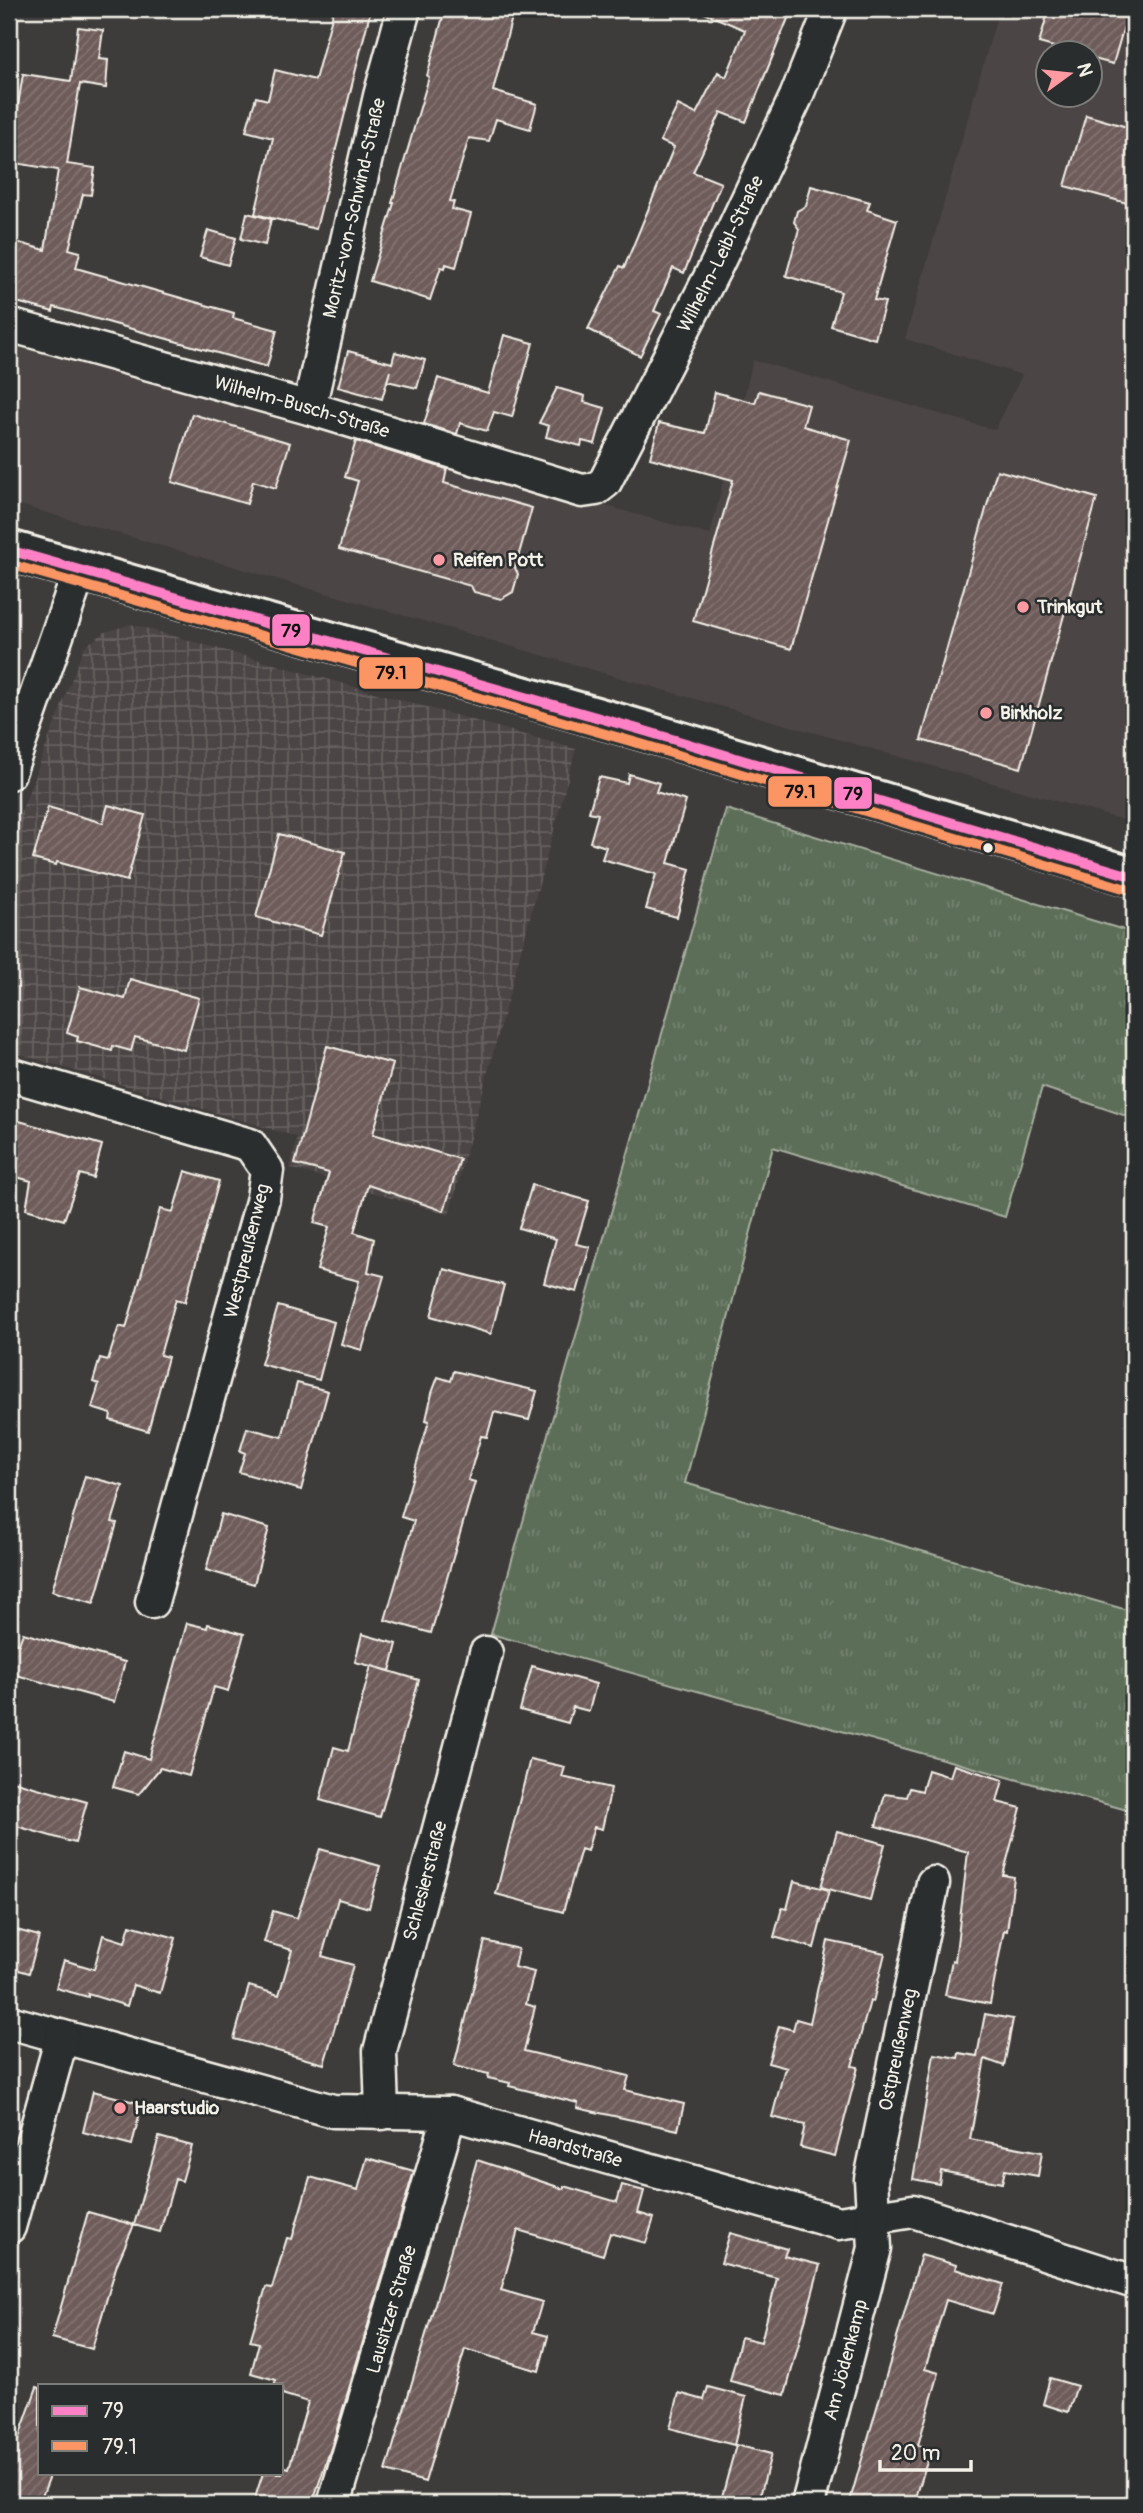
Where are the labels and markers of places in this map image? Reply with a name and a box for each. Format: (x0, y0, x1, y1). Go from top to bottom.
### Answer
place label: Reifen Pott (453, 548, 545, 572)
marker: Reifen Pott (431, 552, 447, 568)
place label: Trinkgut (1036, 595, 1104, 619)
marker: Trinkgut (1015, 599, 1031, 615)
place label: Birkholz (1000, 701, 1062, 725)
marker: Birkholz (978, 705, 994, 721)
unlabelled marker (981, 841, 995, 855)
place label: Haarstudio (134, 2096, 220, 2120)
marker: Haarstudio (112, 2100, 128, 2116)

